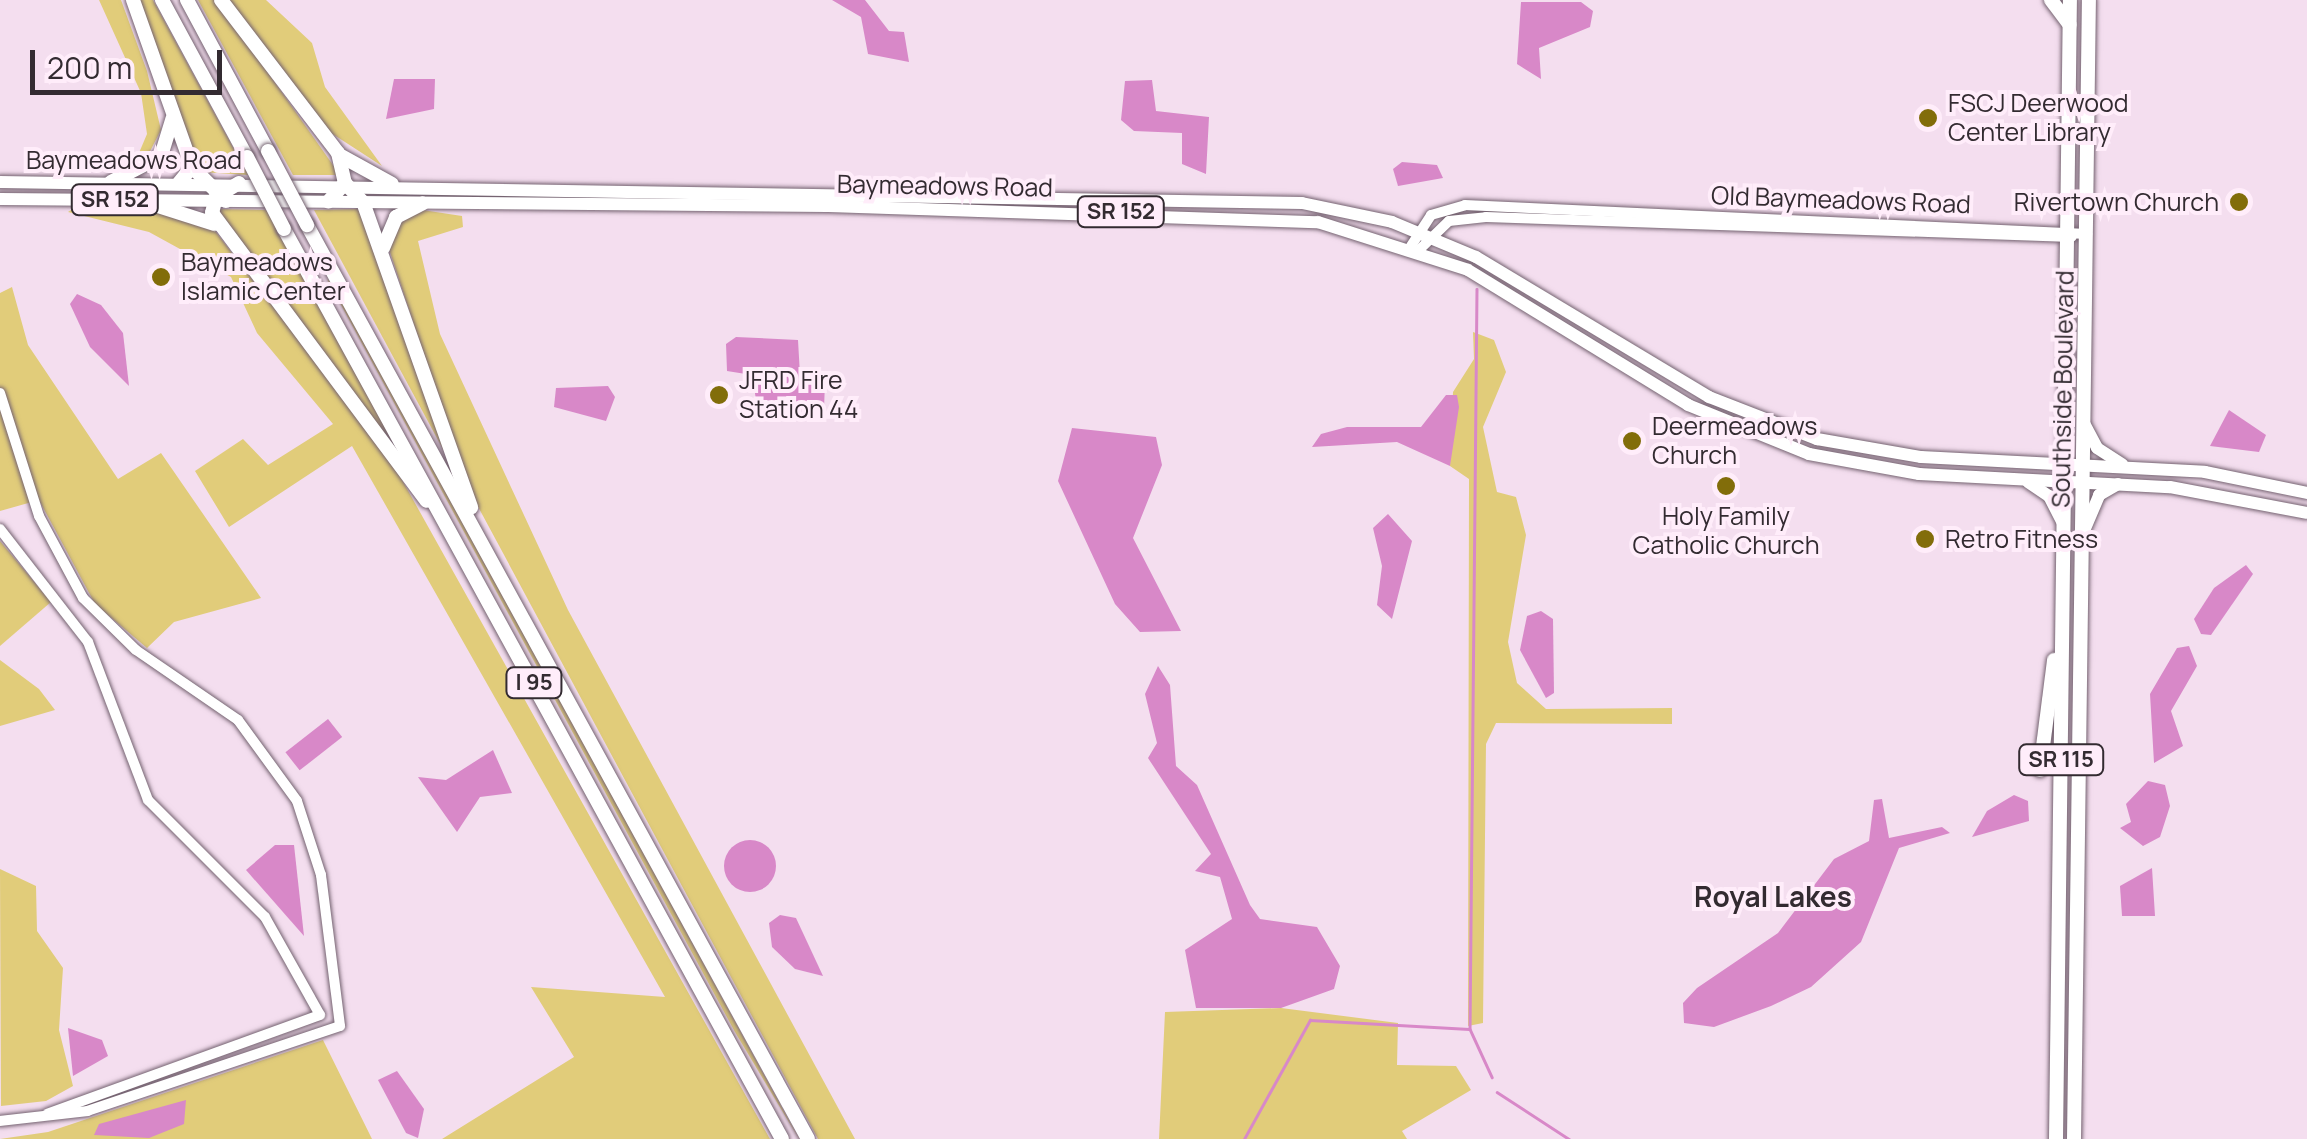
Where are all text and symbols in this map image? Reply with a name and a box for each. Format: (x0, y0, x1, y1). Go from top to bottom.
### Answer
scale bar (35, 30, 228, 92)
text: 200 m (47, 47, 132, 88)
place label: FSCJ Deerwood Center Library (1948, 89, 2129, 148)
marker: FSCJ Deerwood Center Library (1917, 107, 1939, 129)
street label: Baymeadows Road (26, 145, 242, 175)
street label: Baymeadows Road (837, 169, 1053, 203)
street label: Old Baymeadows Road (1711, 180, 1971, 220)
road number: SR 152 (70, 183, 160, 217)
place label: Rivertown Church (2014, 187, 2219, 217)
marker: Rivertown Church (2228, 191, 2250, 213)
road number: SR 152 (1076, 195, 1166, 229)
place label: Baymeadows Islamic Center (181, 248, 346, 307)
marker: Baymeadows Islamic Center (150, 266, 172, 288)
street label: Southside Boulevard (2046, 270, 2080, 508)
place label: JFRD Fire Station 44 (739, 366, 859, 425)
marker: JFRD Fire Station 44 (708, 384, 730, 406)
place label: Deermeadows Church (1652, 412, 1817, 471)
marker: Deermeadows Church (1621, 430, 1643, 452)
marker: Holy Family Catholic Church (1715, 475, 1737, 497)
place label: Holy Family Catholic Church (1633, 502, 1819, 561)
place label: Retro Fitness (1945, 524, 2098, 554)
marker: Retro Fitness (1914, 528, 1936, 550)
road number: I 95 (504, 666, 564, 700)
road number: SR 115 (2016, 743, 2106, 777)
district label: Royal Lakes (1694, 879, 1852, 913)

